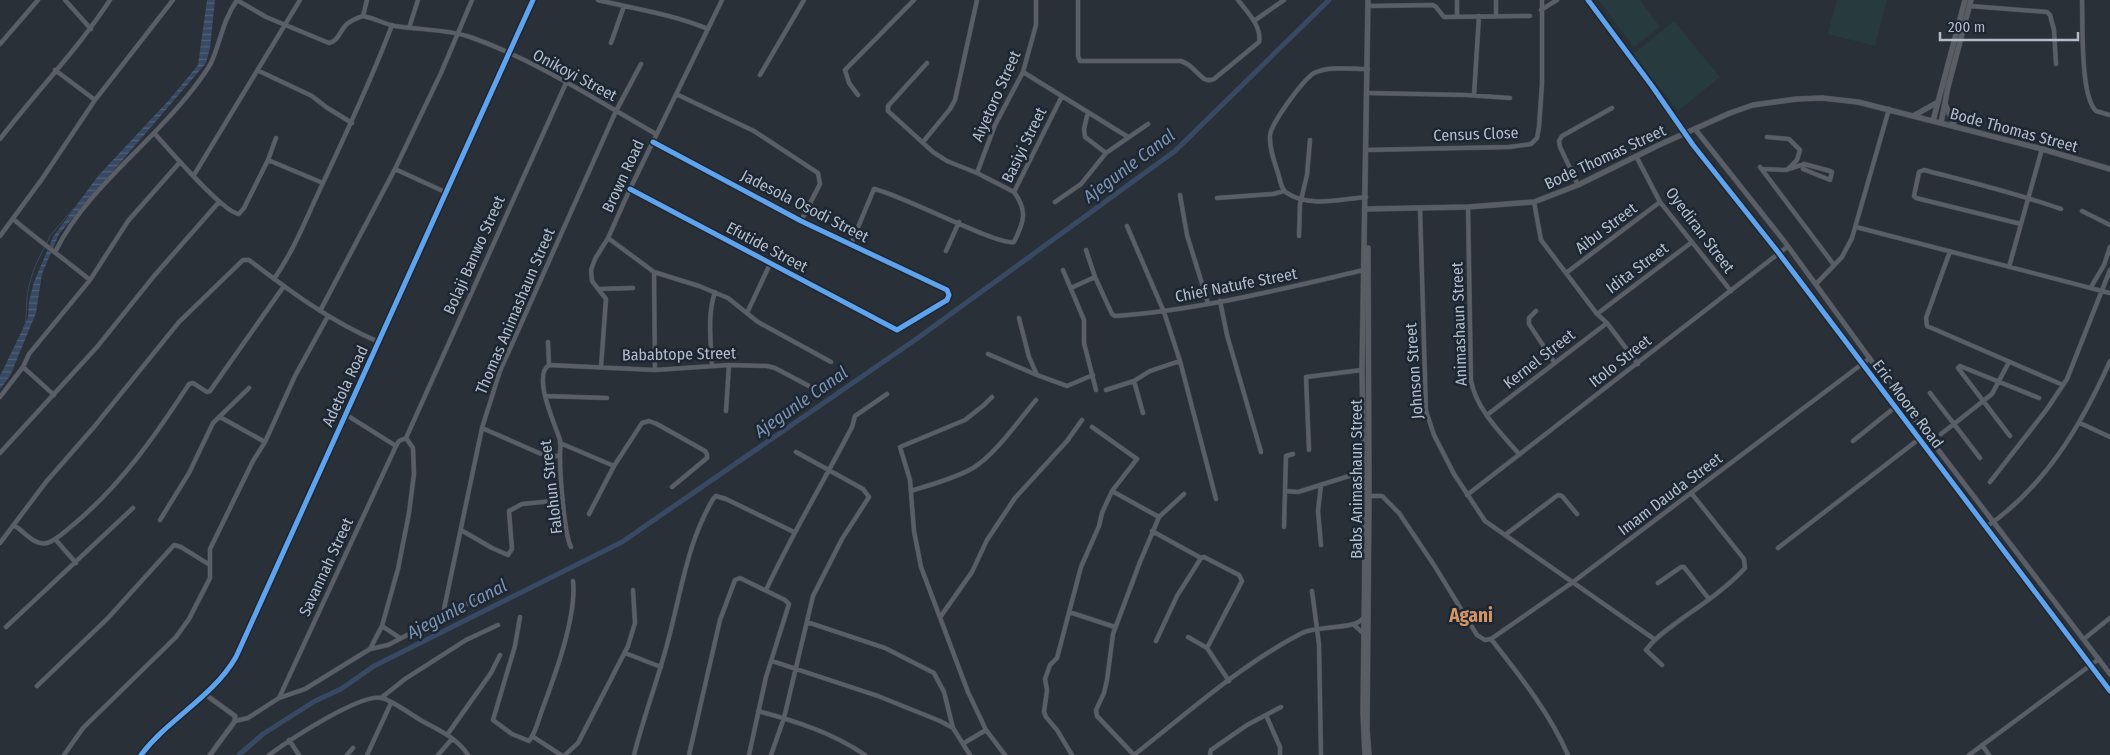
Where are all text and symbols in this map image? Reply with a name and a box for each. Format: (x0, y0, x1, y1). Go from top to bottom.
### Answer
scale bar (1940, 10, 2078, 42)
text: 200 m (1948, 18, 1985, 36)
street label: Onikoyi Street (530, 45, 621, 105)
street label: Aiyetoro Street (967, 47, 1025, 144)
street label: Basiyi Street (998, 103, 1051, 186)
street label: Bode Thomas Street (1948, 104, 2081, 156)
street label: Bode Thomas Street (1541, 120, 1669, 193)
street label: Census Close (1433, 123, 1519, 145)
water label: Ajegunle Canal (1078, 124, 1179, 208)
street label: Brown Road (598, 137, 648, 215)
street label: Jadesola Osodi Street (738, 166, 873, 247)
street label: Oyediran Street (1662, 184, 1739, 277)
street label: Bolaji Banwo Street (439, 192, 509, 317)
street label: Aibu Street (1571, 198, 1641, 257)
street label: Efutide Street (723, 218, 812, 277)
street label: Thomas Animashaun Street (471, 224, 559, 397)
street label: Idita Street (1602, 238, 1672, 298)
street label: Animashaun Street (1447, 261, 1471, 386)
street label: Chief Natufe Street (1173, 264, 1299, 306)
street label: Johnson Street (1401, 321, 1427, 420)
street label: Kernel Street (1500, 325, 1579, 393)
street label: Itolo Street (1585, 330, 1655, 391)
street label: Adetola Road (318, 342, 372, 430)
street label: Bababtope Street (622, 343, 737, 364)
street label: Eric Moore Road (1869, 356, 1947, 452)
water label: Ajegunle Canal (749, 361, 852, 443)
street label: Babs Animashaun Street (1347, 398, 1366, 559)
street label: Falohun Street (536, 438, 566, 535)
street label: Imam Dauda Street (1614, 448, 1726, 539)
street label: Savannah Street (295, 514, 357, 619)
water label: Ajegunle Canal (402, 574, 511, 644)
district label: Agani (1448, 604, 1493, 627)

